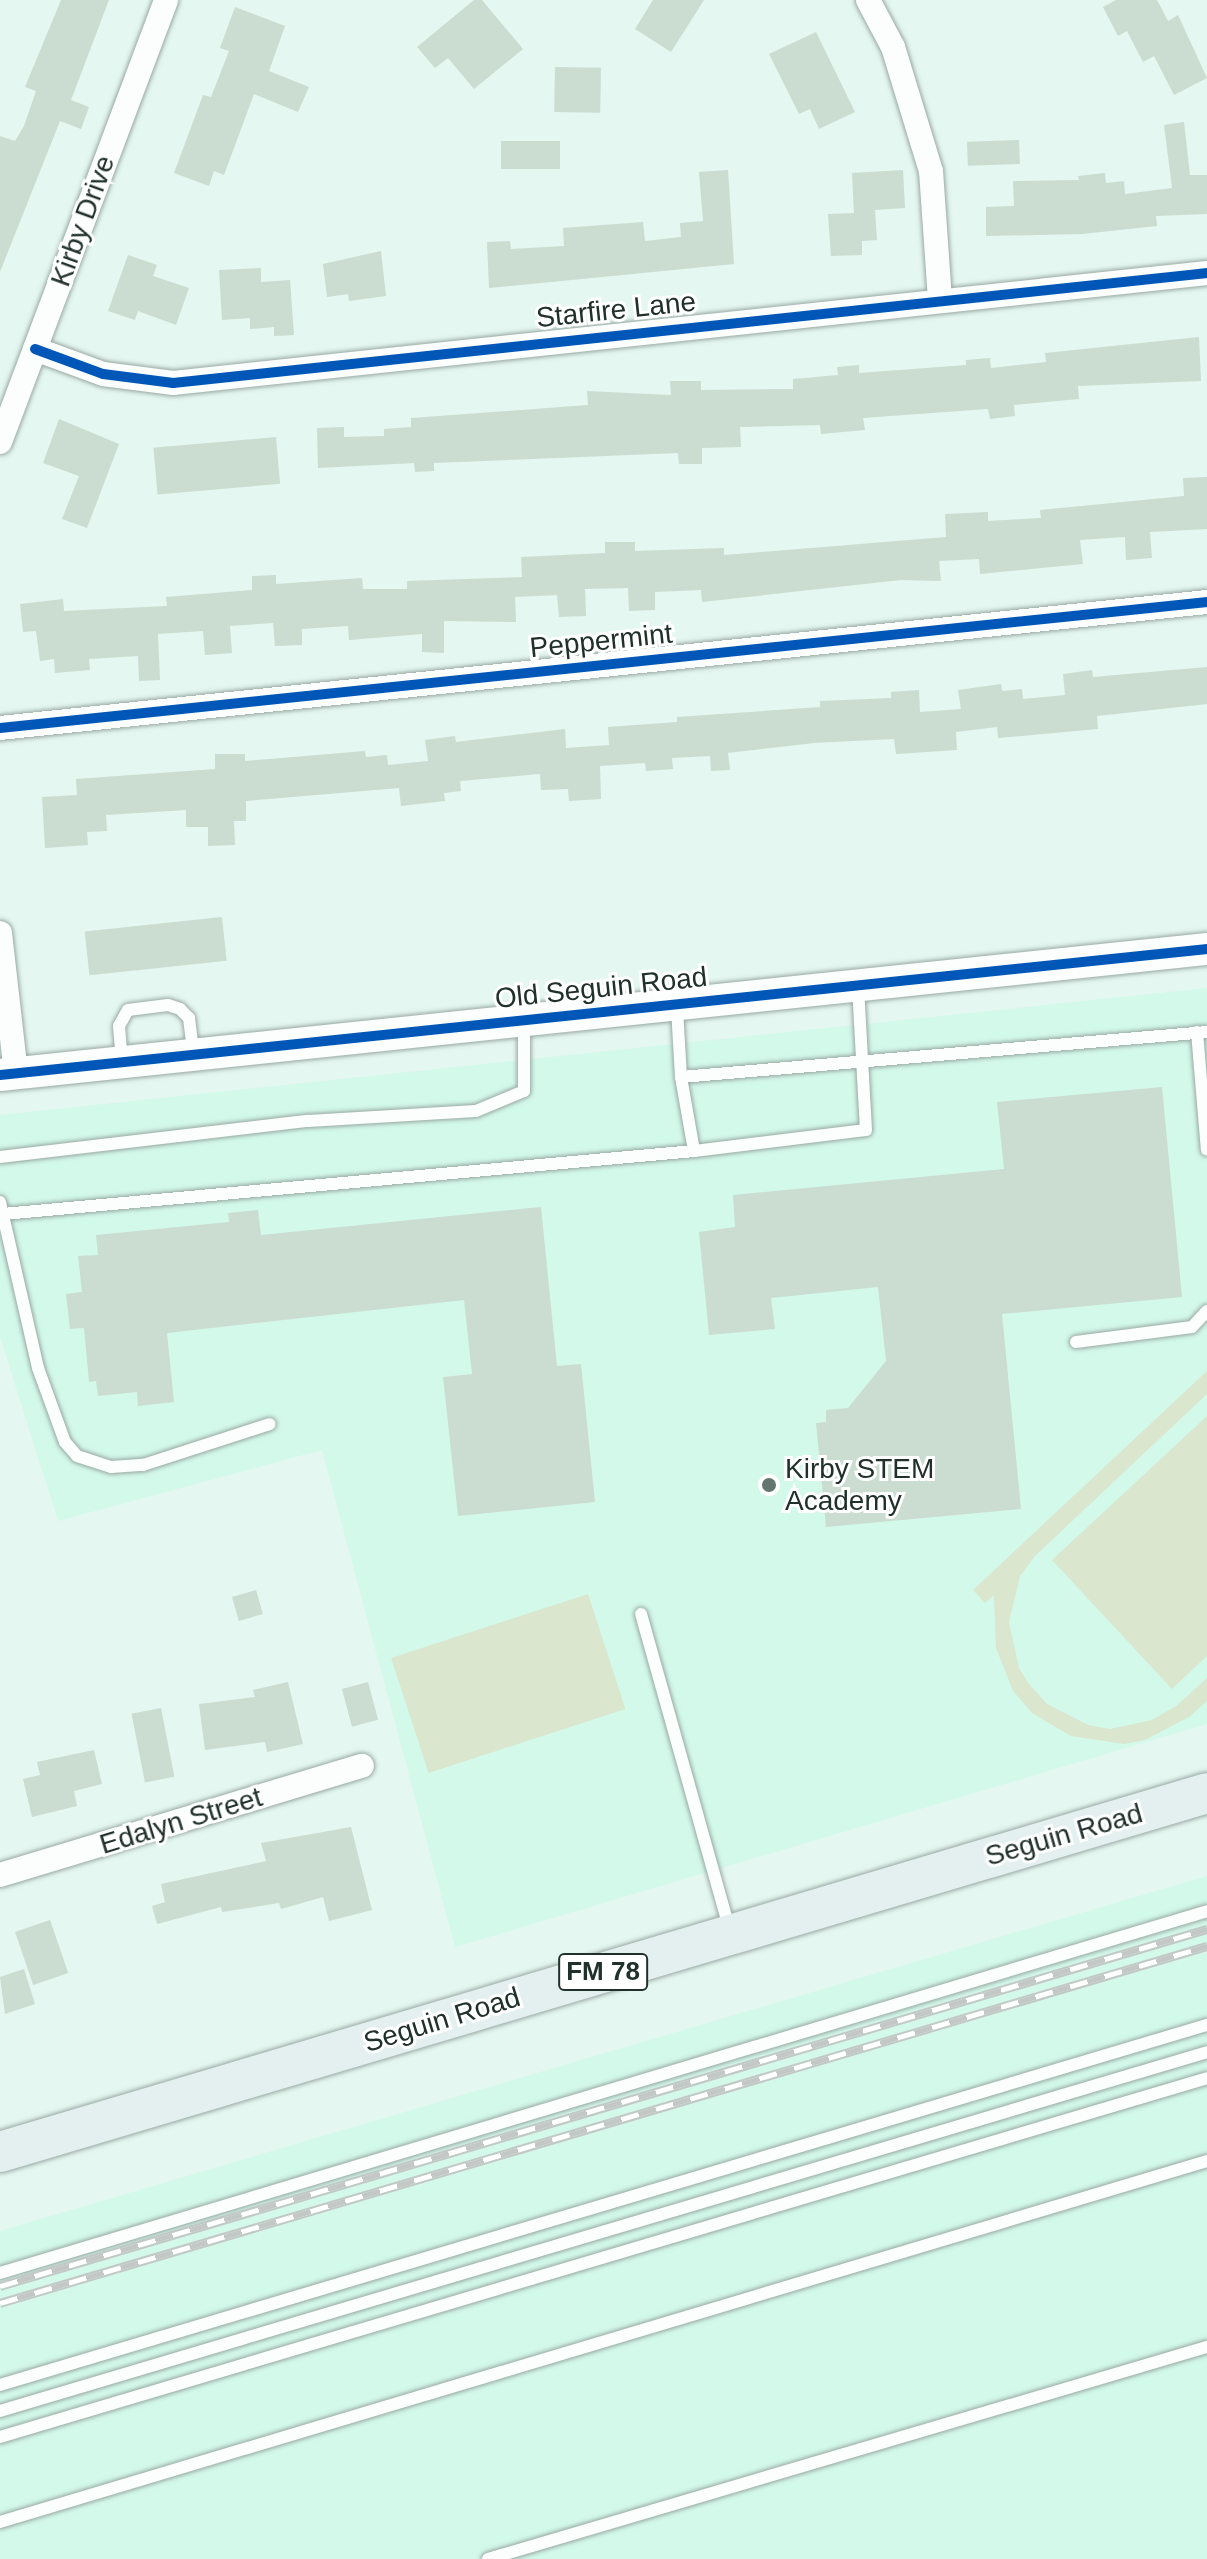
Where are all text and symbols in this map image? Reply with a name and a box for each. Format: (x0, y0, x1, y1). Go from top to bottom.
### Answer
street label: Kirby Drive (44, 151, 122, 291)
street label: Starfire Lane (535, 285, 697, 335)
street label: Peppermint (528, 617, 674, 665)
street label: Old Seguin Road (493, 960, 709, 1016)
place label: Kirby STEM Academy (785, 1452, 934, 1518)
marker: Kirby STEM Academy (760, 1476, 778, 1494)
street label: Edalyn Street (96, 1780, 266, 1862)
street label: Seguin Road (982, 1797, 1146, 1873)
road number: FM 78 (557, 1950, 649, 1994)
street label: Seguin Road (360, 1980, 524, 2060)

